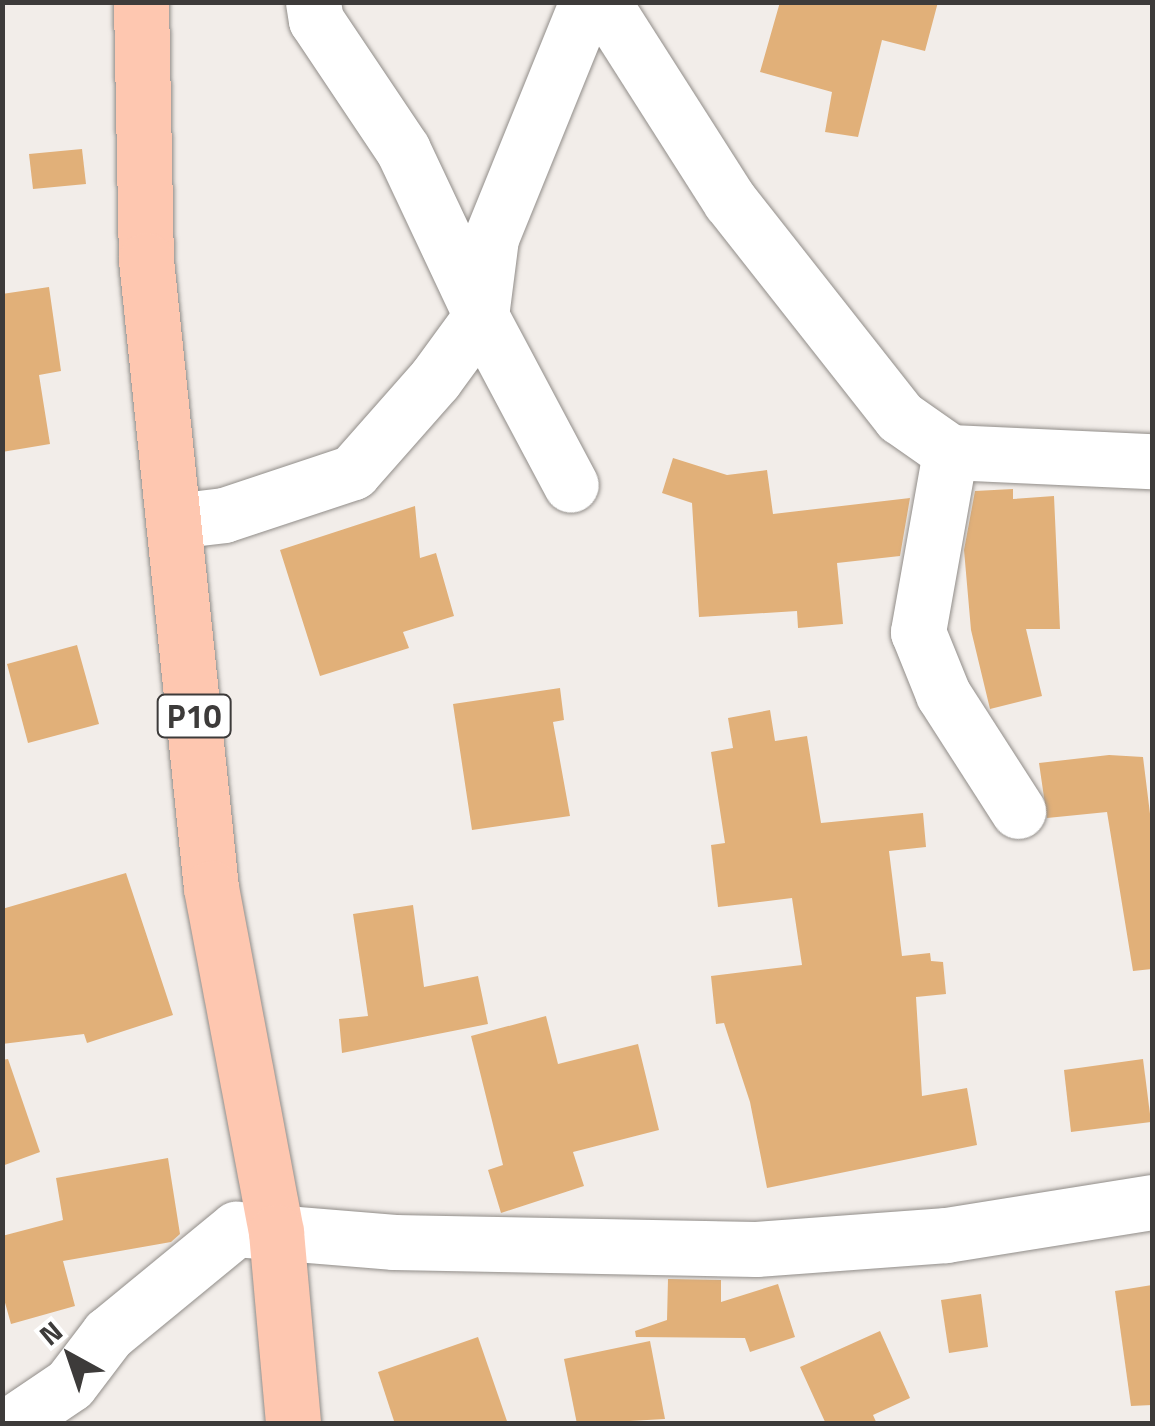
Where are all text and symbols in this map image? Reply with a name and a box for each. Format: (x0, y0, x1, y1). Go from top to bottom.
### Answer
road number: P10 (156, 689, 232, 743)
north arrow (20, 1306, 120, 1406)
text: N (29, 1310, 72, 1355)

